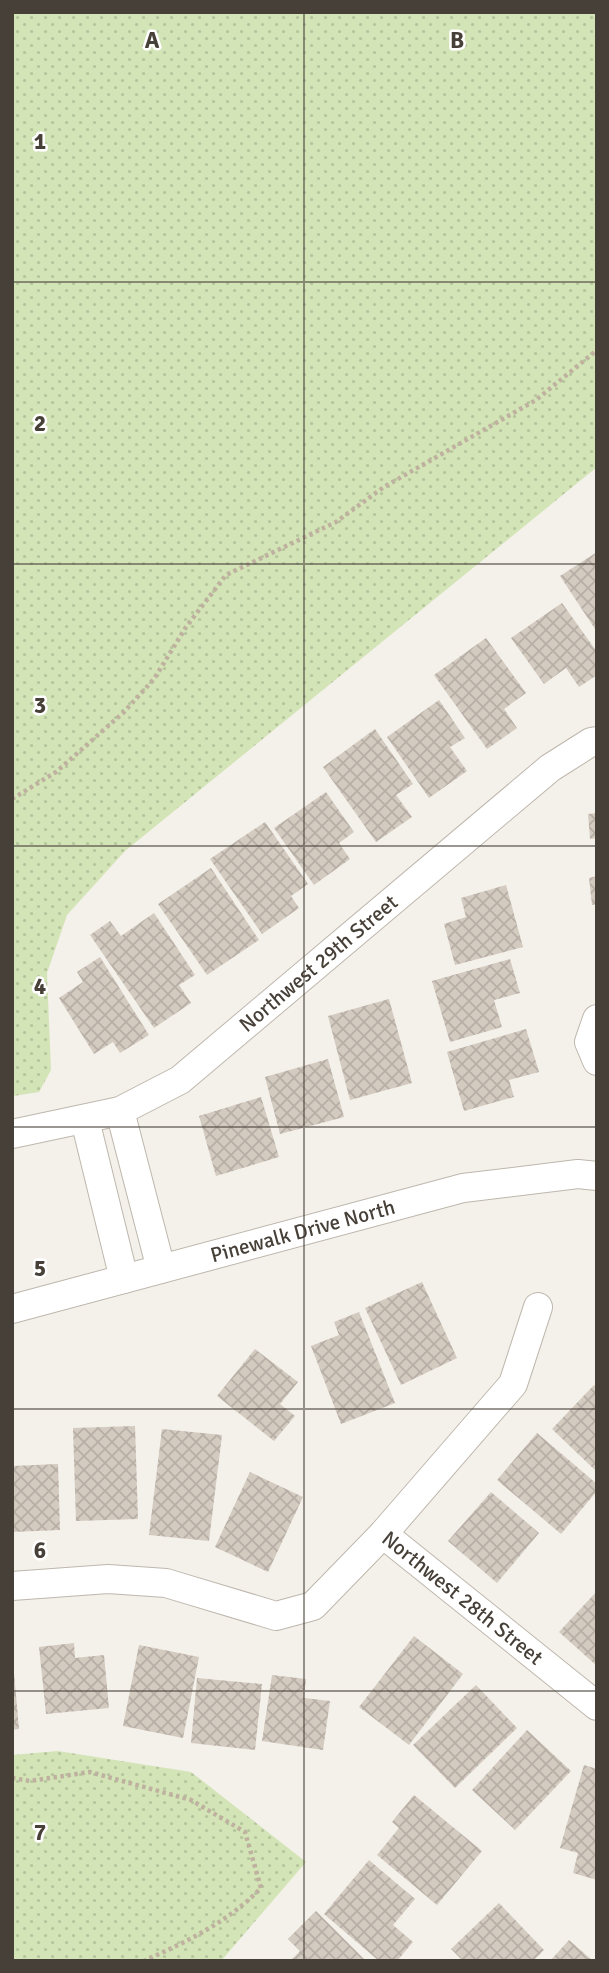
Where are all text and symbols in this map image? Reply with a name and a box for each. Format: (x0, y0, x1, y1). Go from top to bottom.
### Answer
text: A (145, 26, 160, 55)
text: B (450, 26, 464, 55)
text: 1 (34, 127, 46, 156)
text: 2 (34, 409, 46, 438)
text: 3 (34, 691, 46, 720)
street label: Northwest 29th Street (234, 889, 403, 1037)
text: 4 (34, 972, 46, 1001)
street label: Pinewalk Drive North (208, 1194, 398, 1268)
text: 5 (34, 1254, 46, 1283)
street label: Northwest 28th Street (377, 1525, 548, 1670)
text: 6 (34, 1536, 46, 1565)
text: 7 (34, 1818, 46, 1847)

